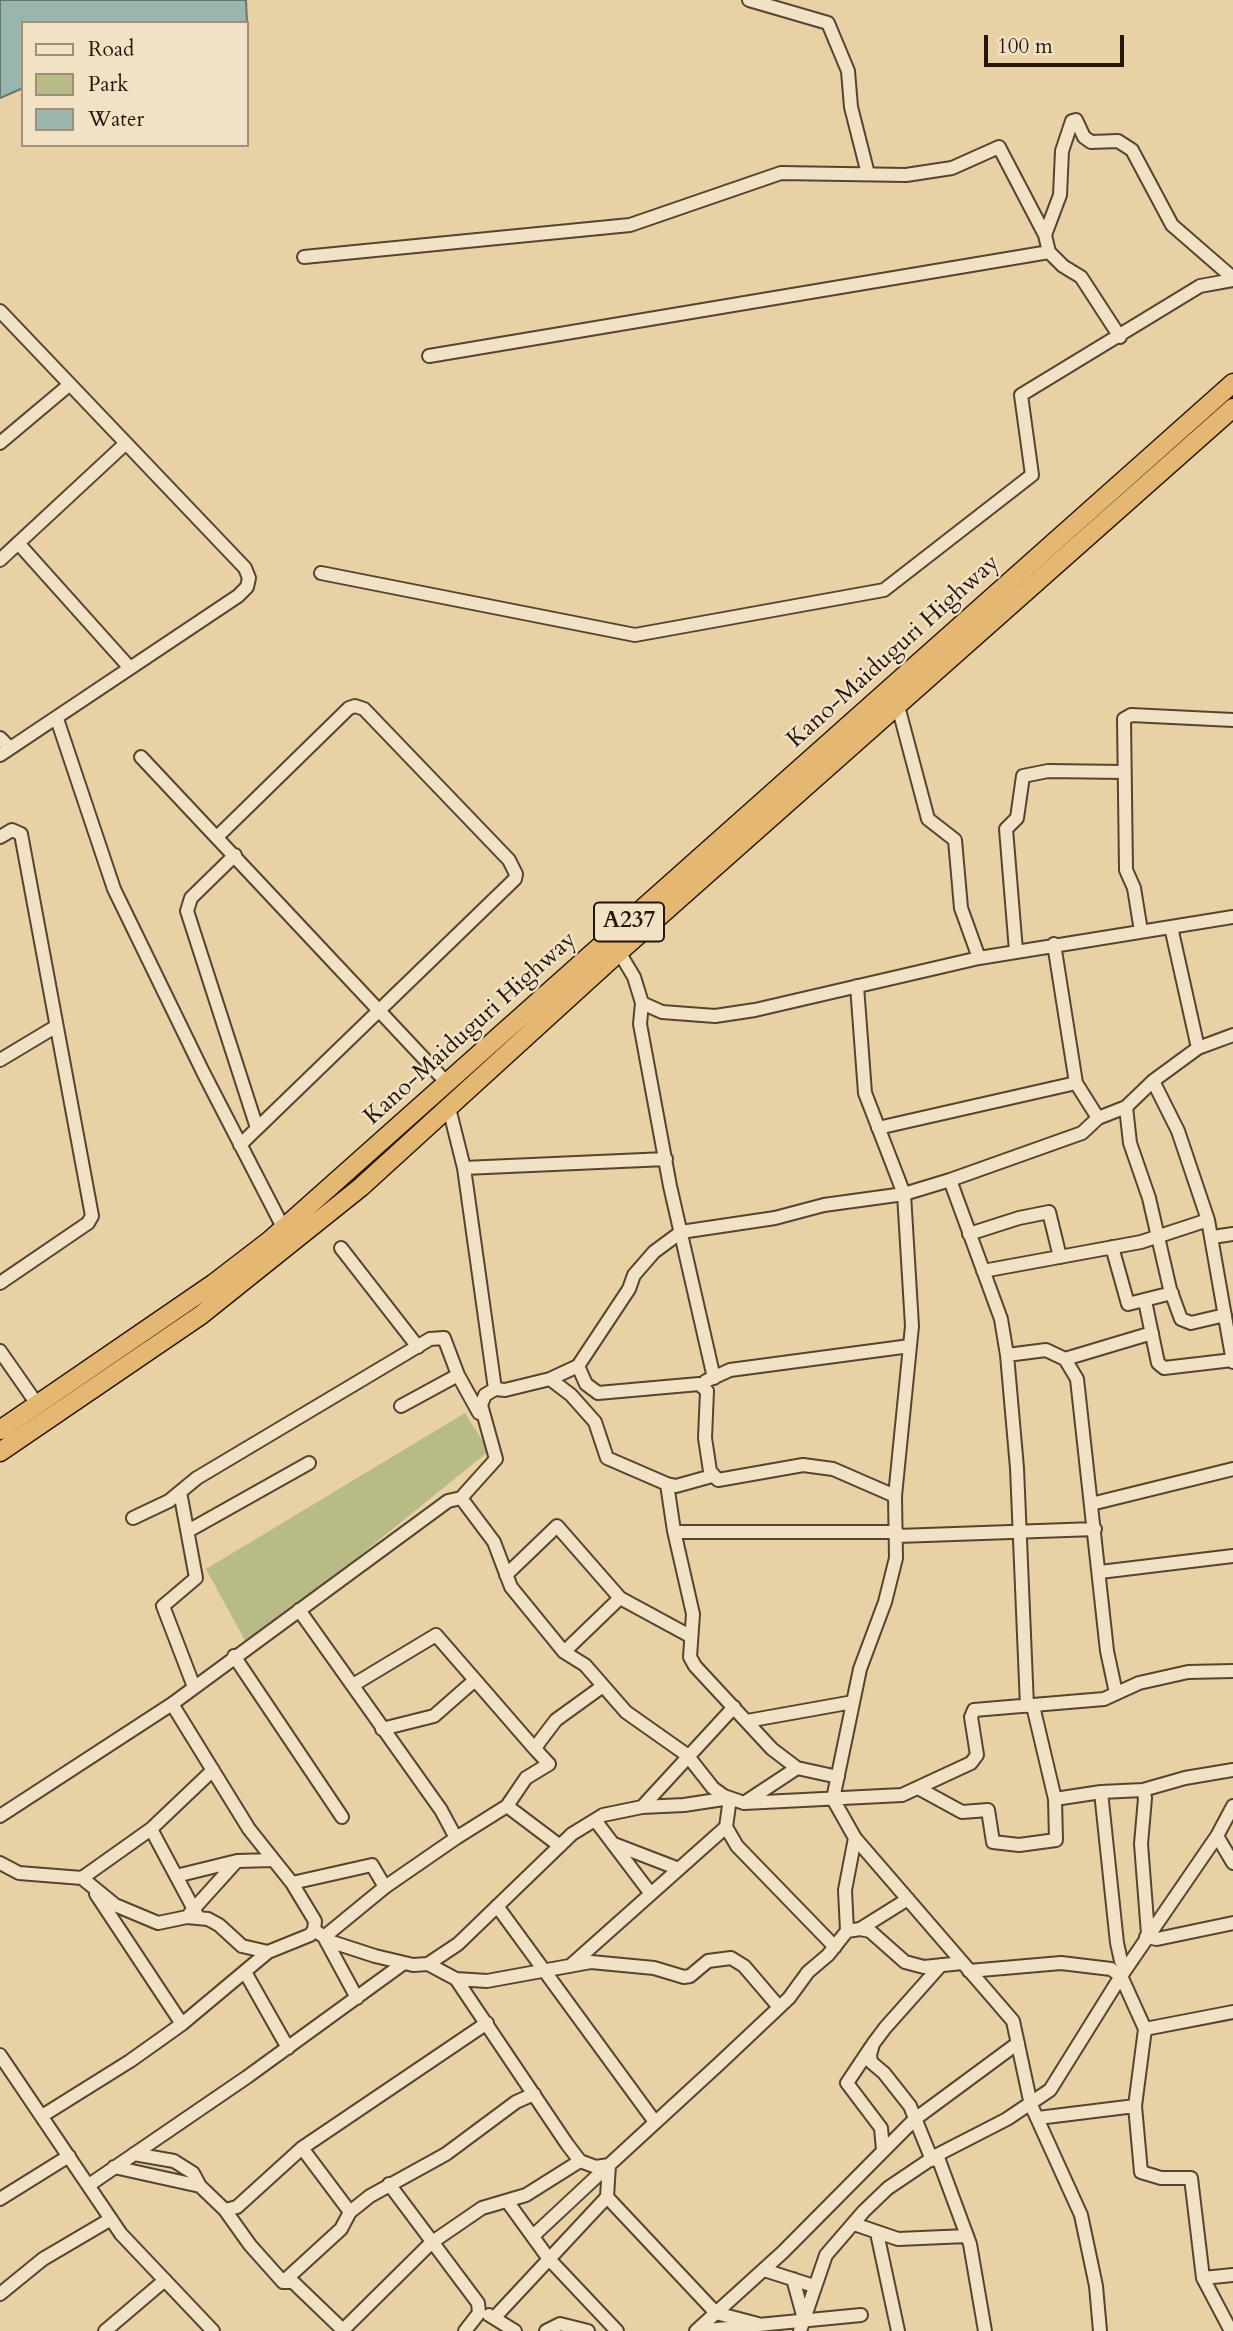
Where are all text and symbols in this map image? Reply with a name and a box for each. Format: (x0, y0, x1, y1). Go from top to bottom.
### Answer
legend (21, 21, 248, 147)
scale bar (988, 21, 1128, 65)
text: 100 m (997, 32, 1053, 61)
text: Road (88, 35, 134, 64)
text: Park (88, 70, 128, 99)
text: Water (88, 105, 144, 134)
street label: Kano-Maiduguri Highway (782, 549, 1006, 755)
road number: A237 (594, 903, 664, 942)
street label: Kano-Maiduguri Highway (359, 926, 583, 1132)

